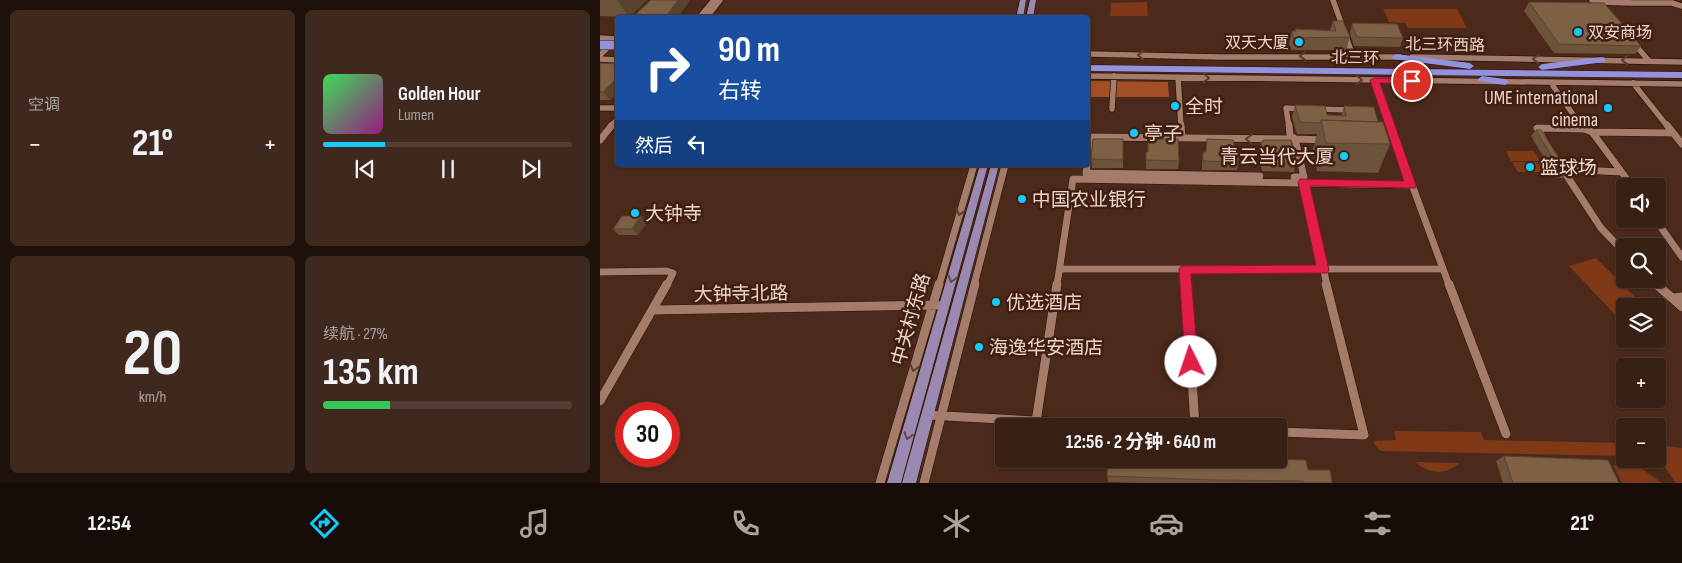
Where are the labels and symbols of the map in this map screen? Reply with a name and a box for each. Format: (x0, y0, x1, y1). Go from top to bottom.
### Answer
place label: 双安商场 (1588, 24, 1652, 43)
marker: 双安商场 (1572, 26, 1584, 38)
place label: 双天大厦 (1225, 34, 1289, 53)
street label: 北三环西路 (1405, 35, 1485, 56)
marker: 双天大厦 (1293, 36, 1305, 48)
street label: 北三环 (1331, 49, 1379, 68)
one-way arrow (1137, 50, 1144, 60)
one-way arrow (1299, 51, 1307, 61)
one-way arrow (1532, 54, 1540, 64)
one-way arrow (1620, 55, 1628, 66)
pin (1391, 60, 1433, 102)
one-way arrow (1202, 72, 1210, 83)
one-way arrow (1356, 75, 1363, 85)
place label: UME international cinema (1484, 87, 1598, 132)
place label: 全时 (1185, 96, 1223, 119)
marker: 全时 (1169, 100, 1181, 112)
marker: UME international cinema (1602, 102, 1614, 114)
place label: 亭子 (1144, 123, 1182, 146)
marker: 亭子 (1128, 127, 1140, 139)
one-way arrow (1245, 134, 1253, 144)
place label: 青云当代大厦 (1220, 146, 1334, 169)
marker: 青云当代大厦 (1338, 150, 1350, 162)
place label: 篮球场 (1540, 157, 1597, 180)
marker: 篮球场 (1524, 161, 1536, 173)
place label: 中国农业银行 (1032, 189, 1146, 212)
marker: 中国农业银行 (1016, 193, 1028, 205)
place label: 大钟寺 (645, 203, 702, 226)
marker: 大钟寺 (629, 207, 641, 219)
one-way arrow (956, 207, 966, 215)
street label: 中关村东路 (887, 271, 936, 368)
one-way arrow (947, 275, 957, 283)
street label: 大钟寺北路 (693, 282, 789, 307)
place label: 优选酒店 (1006, 292, 1082, 315)
marker: 优选酒店 (990, 296, 1002, 308)
position arrow (1164, 335, 1216, 387)
place label: 海逸华安酒店 (989, 337, 1103, 360)
marker: 海逸华安酒店 (973, 341, 985, 353)
one-way arrow (910, 363, 920, 371)
speed limit sign: 30 (615, 402, 680, 467)
one-way arrow (903, 431, 913, 439)

